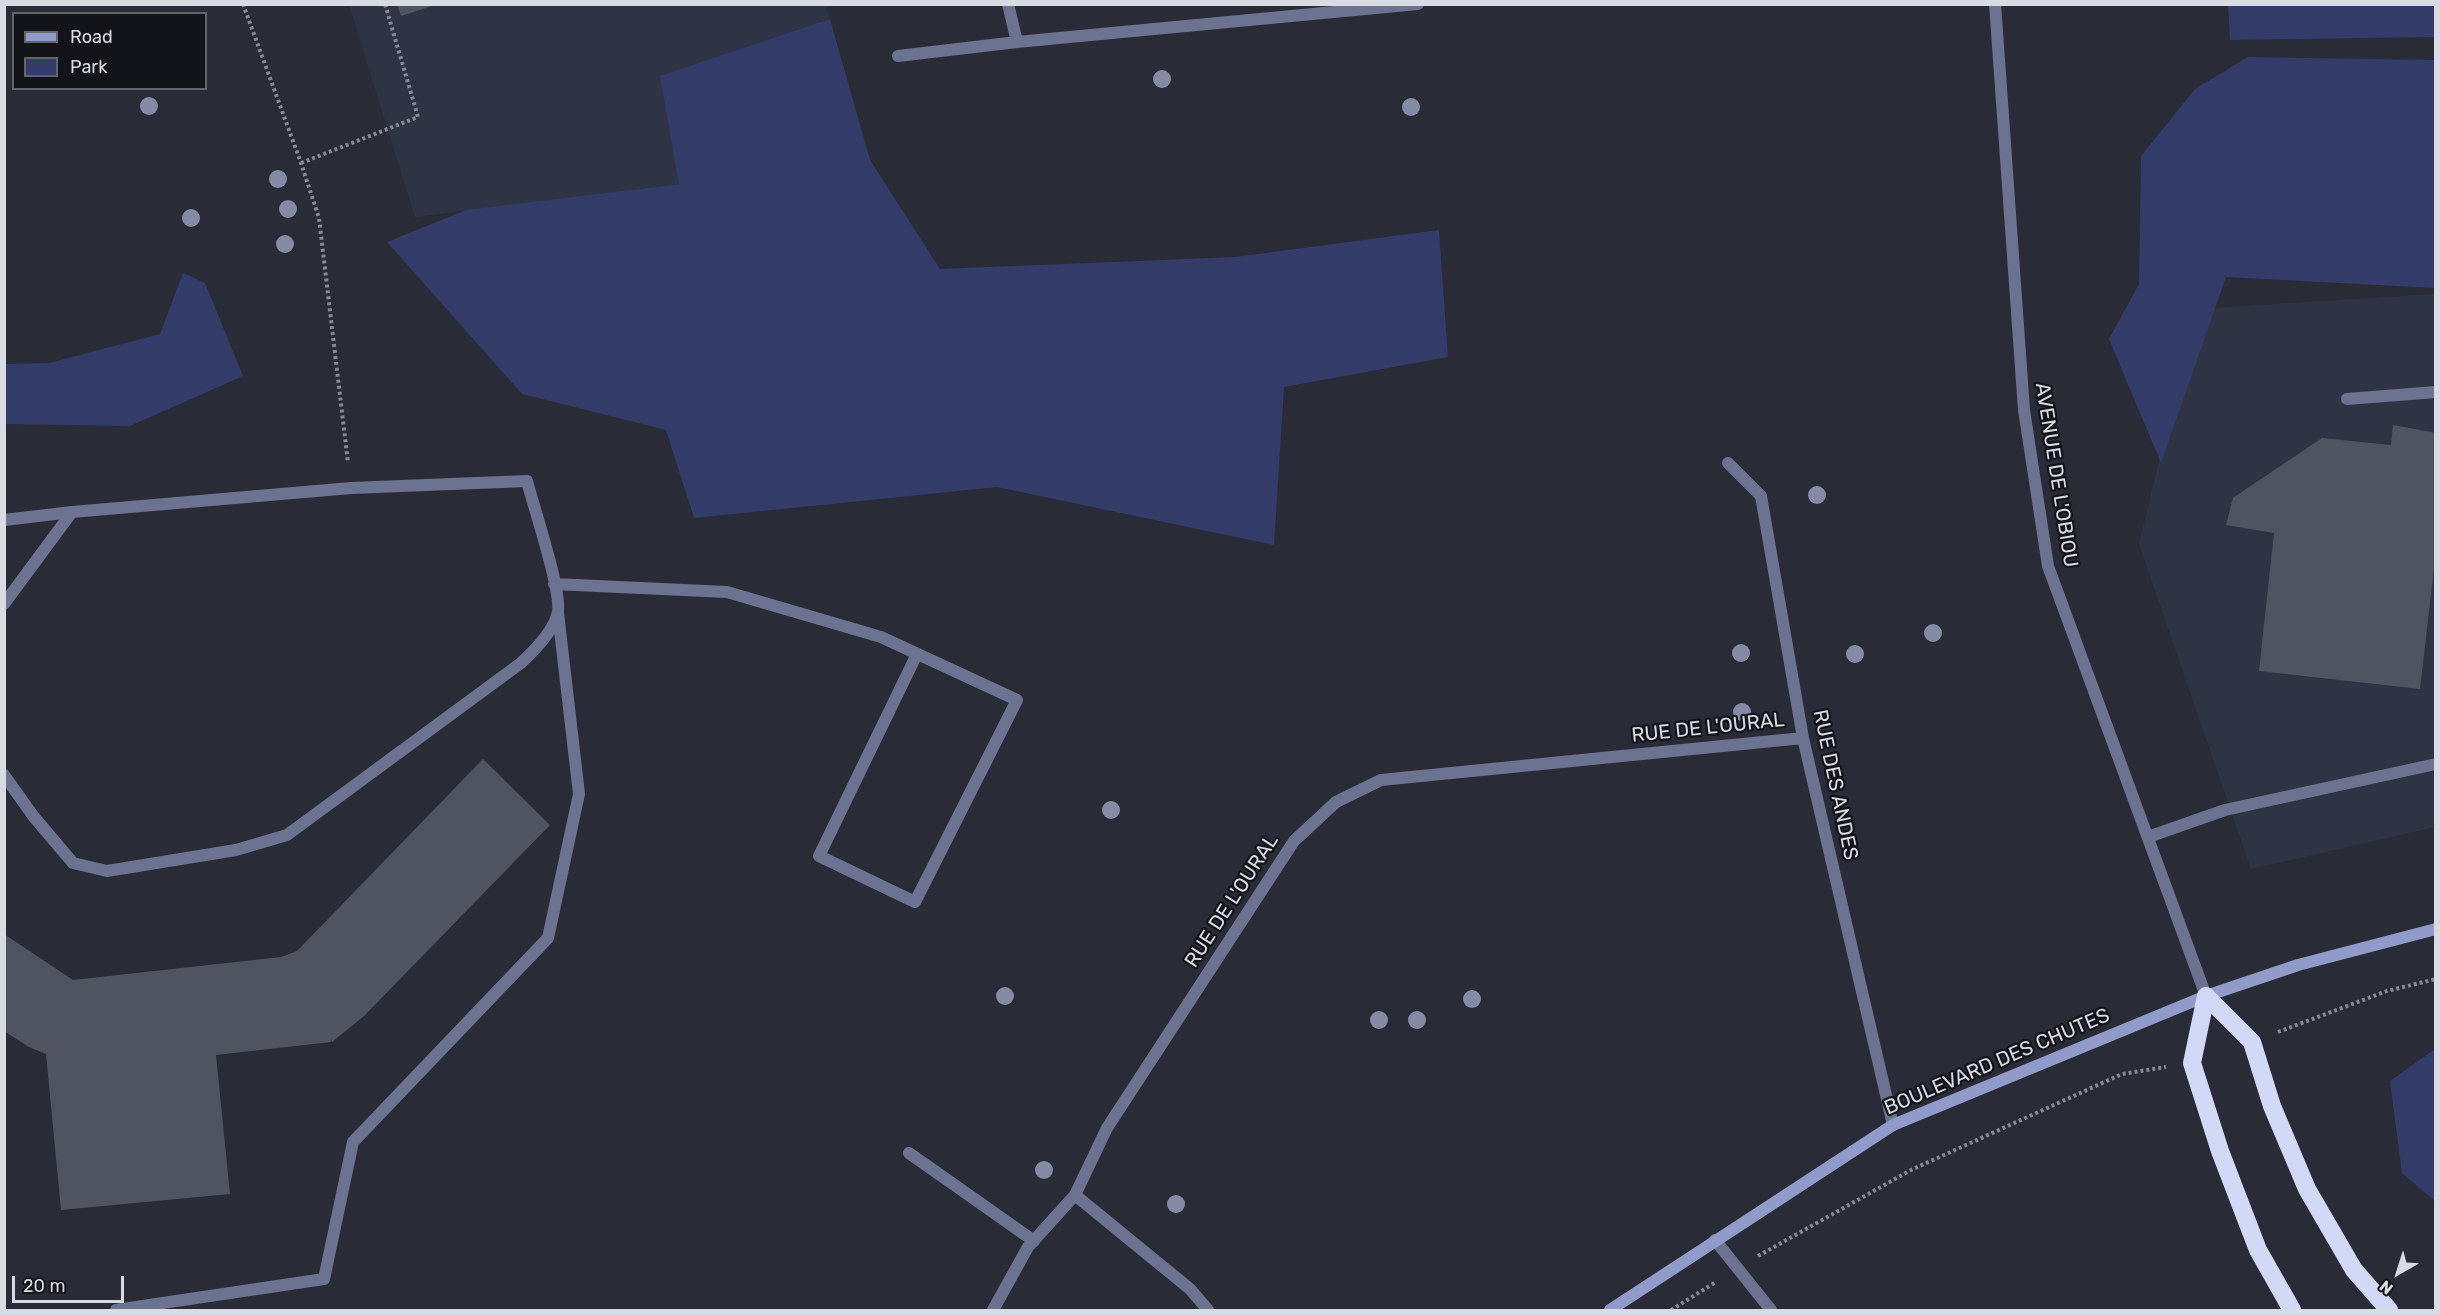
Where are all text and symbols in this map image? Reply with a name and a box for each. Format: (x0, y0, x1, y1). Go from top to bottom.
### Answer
legend (12, 12, 207, 90)
text: Road (70, 26, 113, 48)
text: Park (70, 56, 107, 78)
street label: AVENUE DE L'OBIOU (2030, 381, 2082, 569)
street label: RUE DE L'OURAL (1630, 708, 1786, 748)
street label: RUE DES ANDES (1807, 708, 1863, 862)
street label: RUE DE L'OURAL (1180, 830, 1284, 972)
street label: BOULEVARD DES CHUTES (1881, 1004, 2113, 1120)
north arrow (2368, 1243, 2428, 1303)
scale bar (15, 1264, 128, 1302)
text: 20 m (23, 1275, 65, 1297)
text: N (2376, 1276, 2397, 1298)

